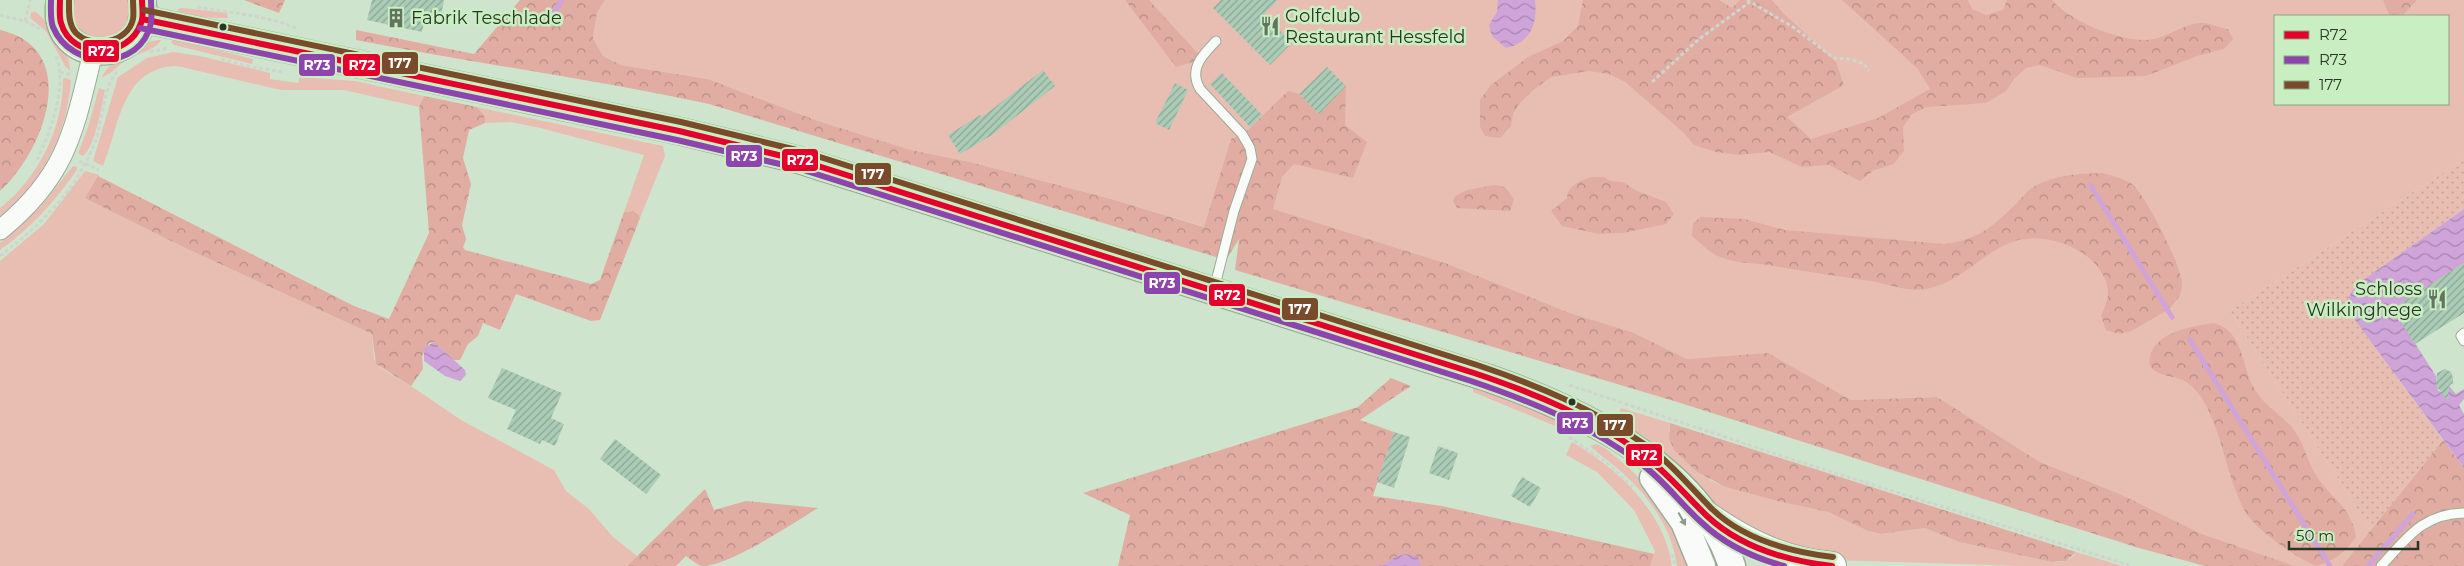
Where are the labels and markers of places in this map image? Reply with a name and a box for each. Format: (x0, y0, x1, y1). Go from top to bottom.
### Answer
place label: Golfclub Restaurant Hessfeld (1285, 5, 1466, 48)
building icon: Fabrik Teschlade (385, 7, 407, 29)
place label: Fabrik Teschlade (411, 7, 562, 29)
restaurant icon: Golfclub Restaurant Hessfeld (1259, 15, 1281, 37)
unlabelled marker (218, 22, 228, 32)
place label: Schloss Wilkinghege (2306, 278, 2422, 321)
restaurant icon: Schloss Wilkinghege (2426, 288, 2448, 310)
unlabelled marker (1567, 397, 1577, 407)

